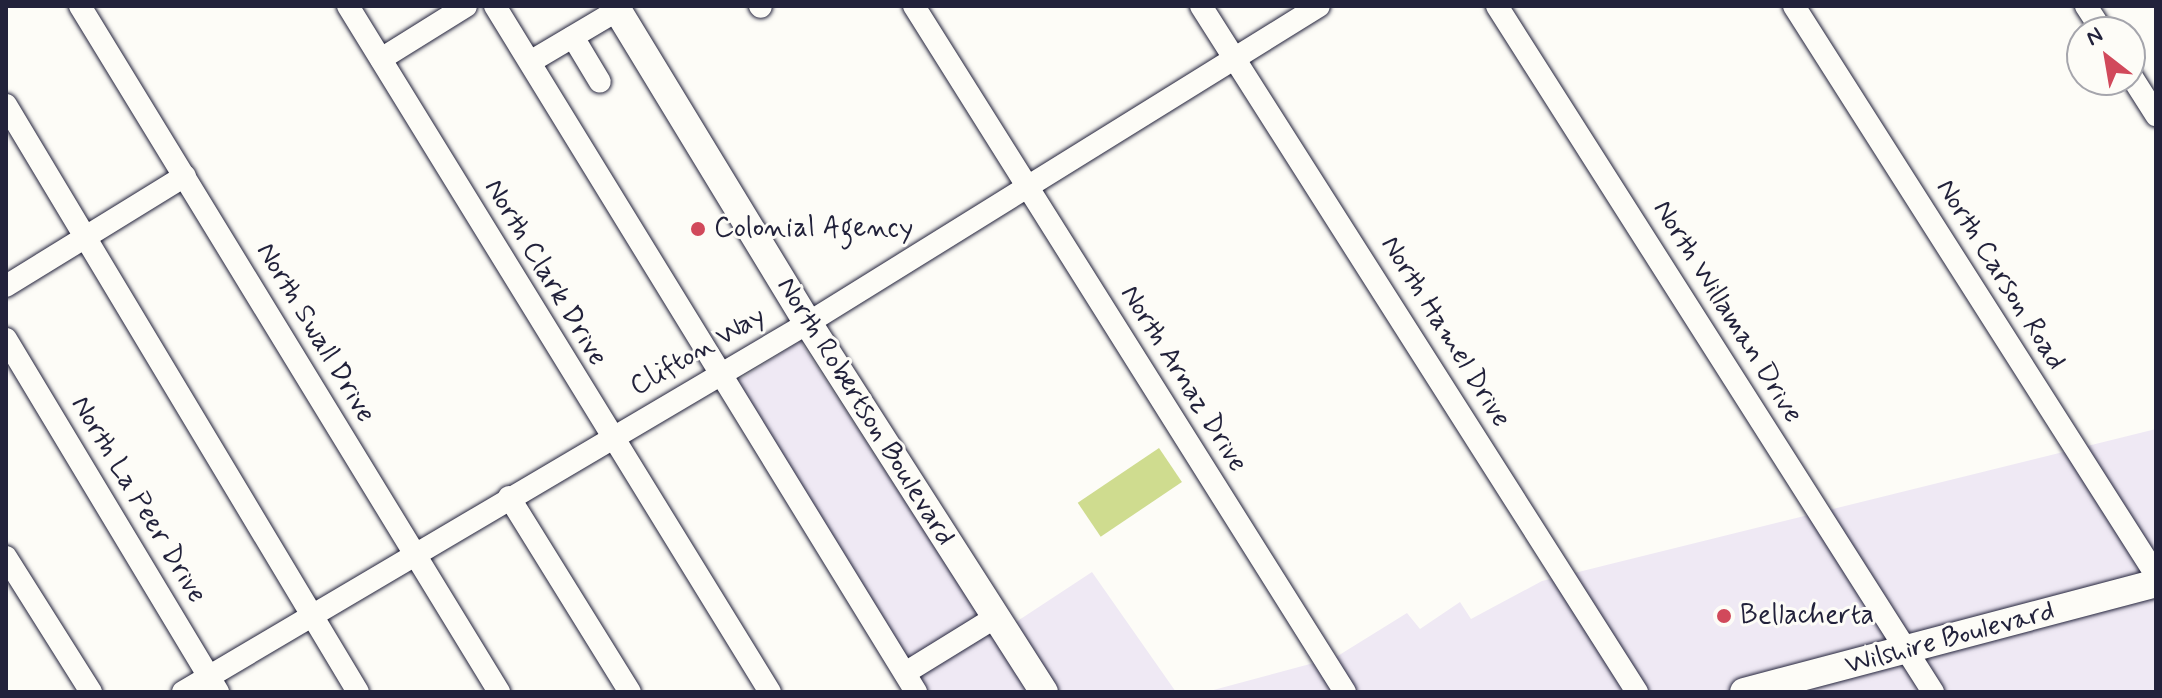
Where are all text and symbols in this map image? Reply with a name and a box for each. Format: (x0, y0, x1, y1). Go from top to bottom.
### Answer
north arrow (2066, 16, 2146, 96)
text: N (2081, 21, 2108, 53)
street label: North Carson Road (1928, 173, 2072, 377)
street label: North Clark Drive (477, 174, 613, 372)
street label: North Willaman Drive (1645, 195, 1809, 429)
place label: Colonial Agency (714, 212, 906, 246)
marker: Colonial Agency (689, 220, 707, 238)
street label: North Hamel Drive (1373, 230, 1517, 434)
street label: North Swall Drive (248, 238, 382, 428)
street label: North Robertson Boulevard (770, 274, 960, 550)
street label: North Arnaz Drive (1112, 279, 1254, 479)
street label: Clifton Way (623, 299, 773, 405)
street label: North La Peer Drive (64, 391, 212, 609)
street label: Wilshire Boulevard (1844, 595, 2056, 683)
place label: Bellacherta (1740, 599, 1874, 633)
marker: Bellacherta (1715, 607, 1733, 625)

